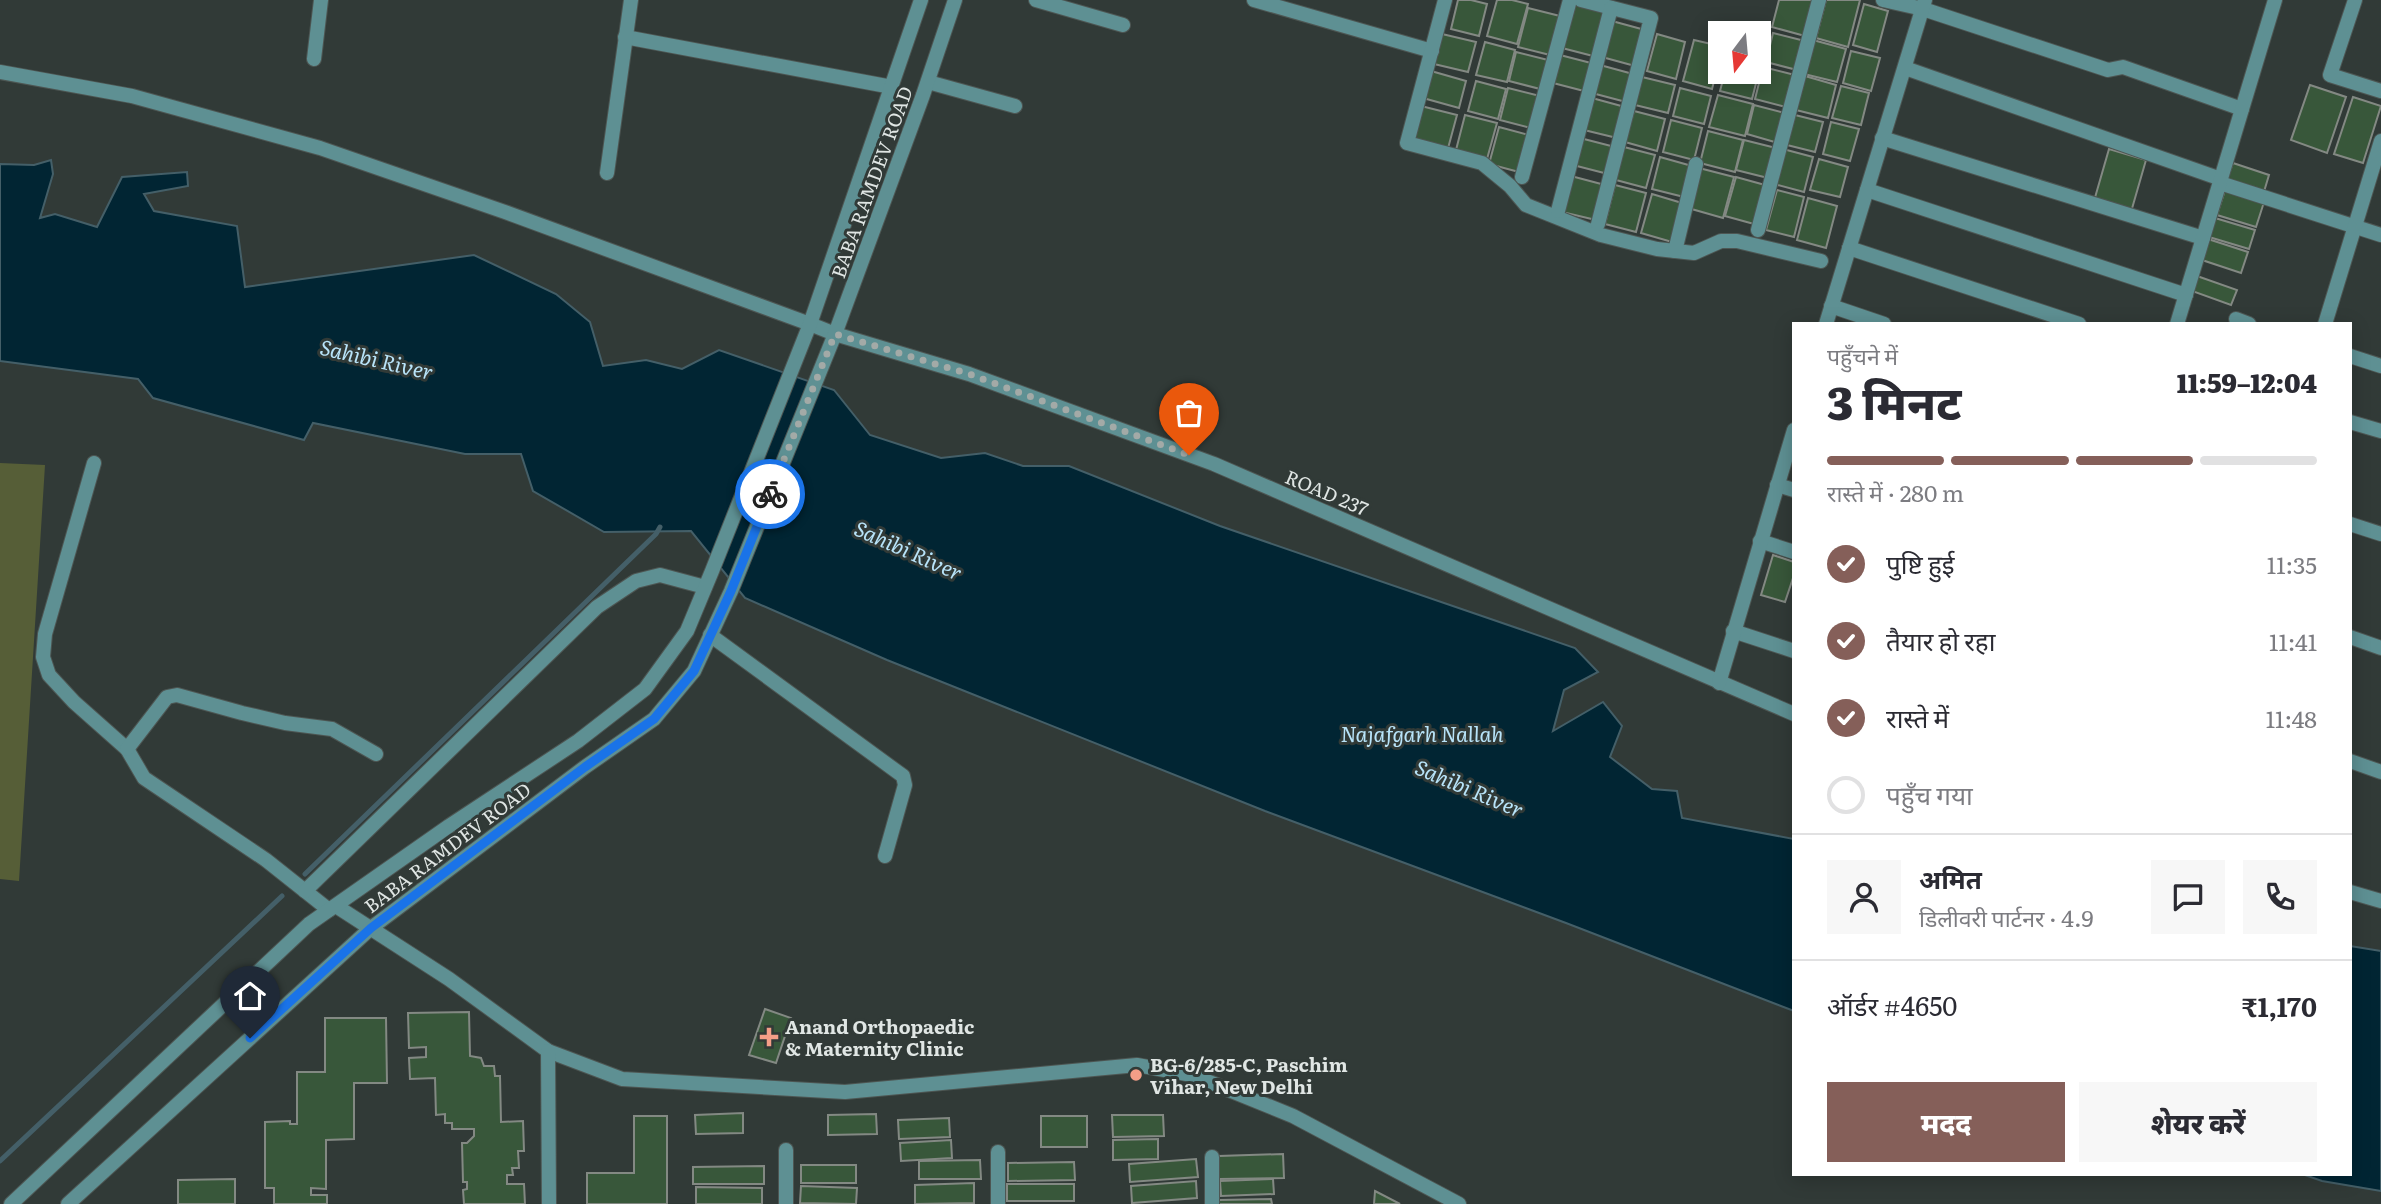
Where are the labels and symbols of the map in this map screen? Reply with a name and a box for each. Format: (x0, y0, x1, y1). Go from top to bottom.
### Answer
north arrow (1708, 21, 1771, 84)
street label: BABA RAMDEV ROAD (823, 82, 919, 282)
water label: Sahibi River (317, 330, 437, 386)
pin (1159, 383, 1219, 455)
courier (735, 459, 805, 529)
street label: ROAD 237 (1281, 462, 1373, 522)
water label: Sahibi River (850, 511, 968, 587)
water label: Najafgarh Nallah (1340, 717, 1504, 748)
water label: Sahibi River (1411, 750, 1529, 824)
street label: BABA RAMDEV ROAD (358, 775, 536, 919)
pin (220, 966, 280, 1038)
place label: Anand Orthopaedic & Maternity Clinic (785, 1012, 974, 1062)
marker: Anand Orthopaedic & Maternity Clinic (759, 1027, 779, 1047)
place label: BG-6/285-C, Paschim Vihar, New Delhi (1150, 1050, 1348, 1100)
marker: BG-6/285-C, Paschim Vihar, New Delhi (1128, 1067, 1144, 1083)

